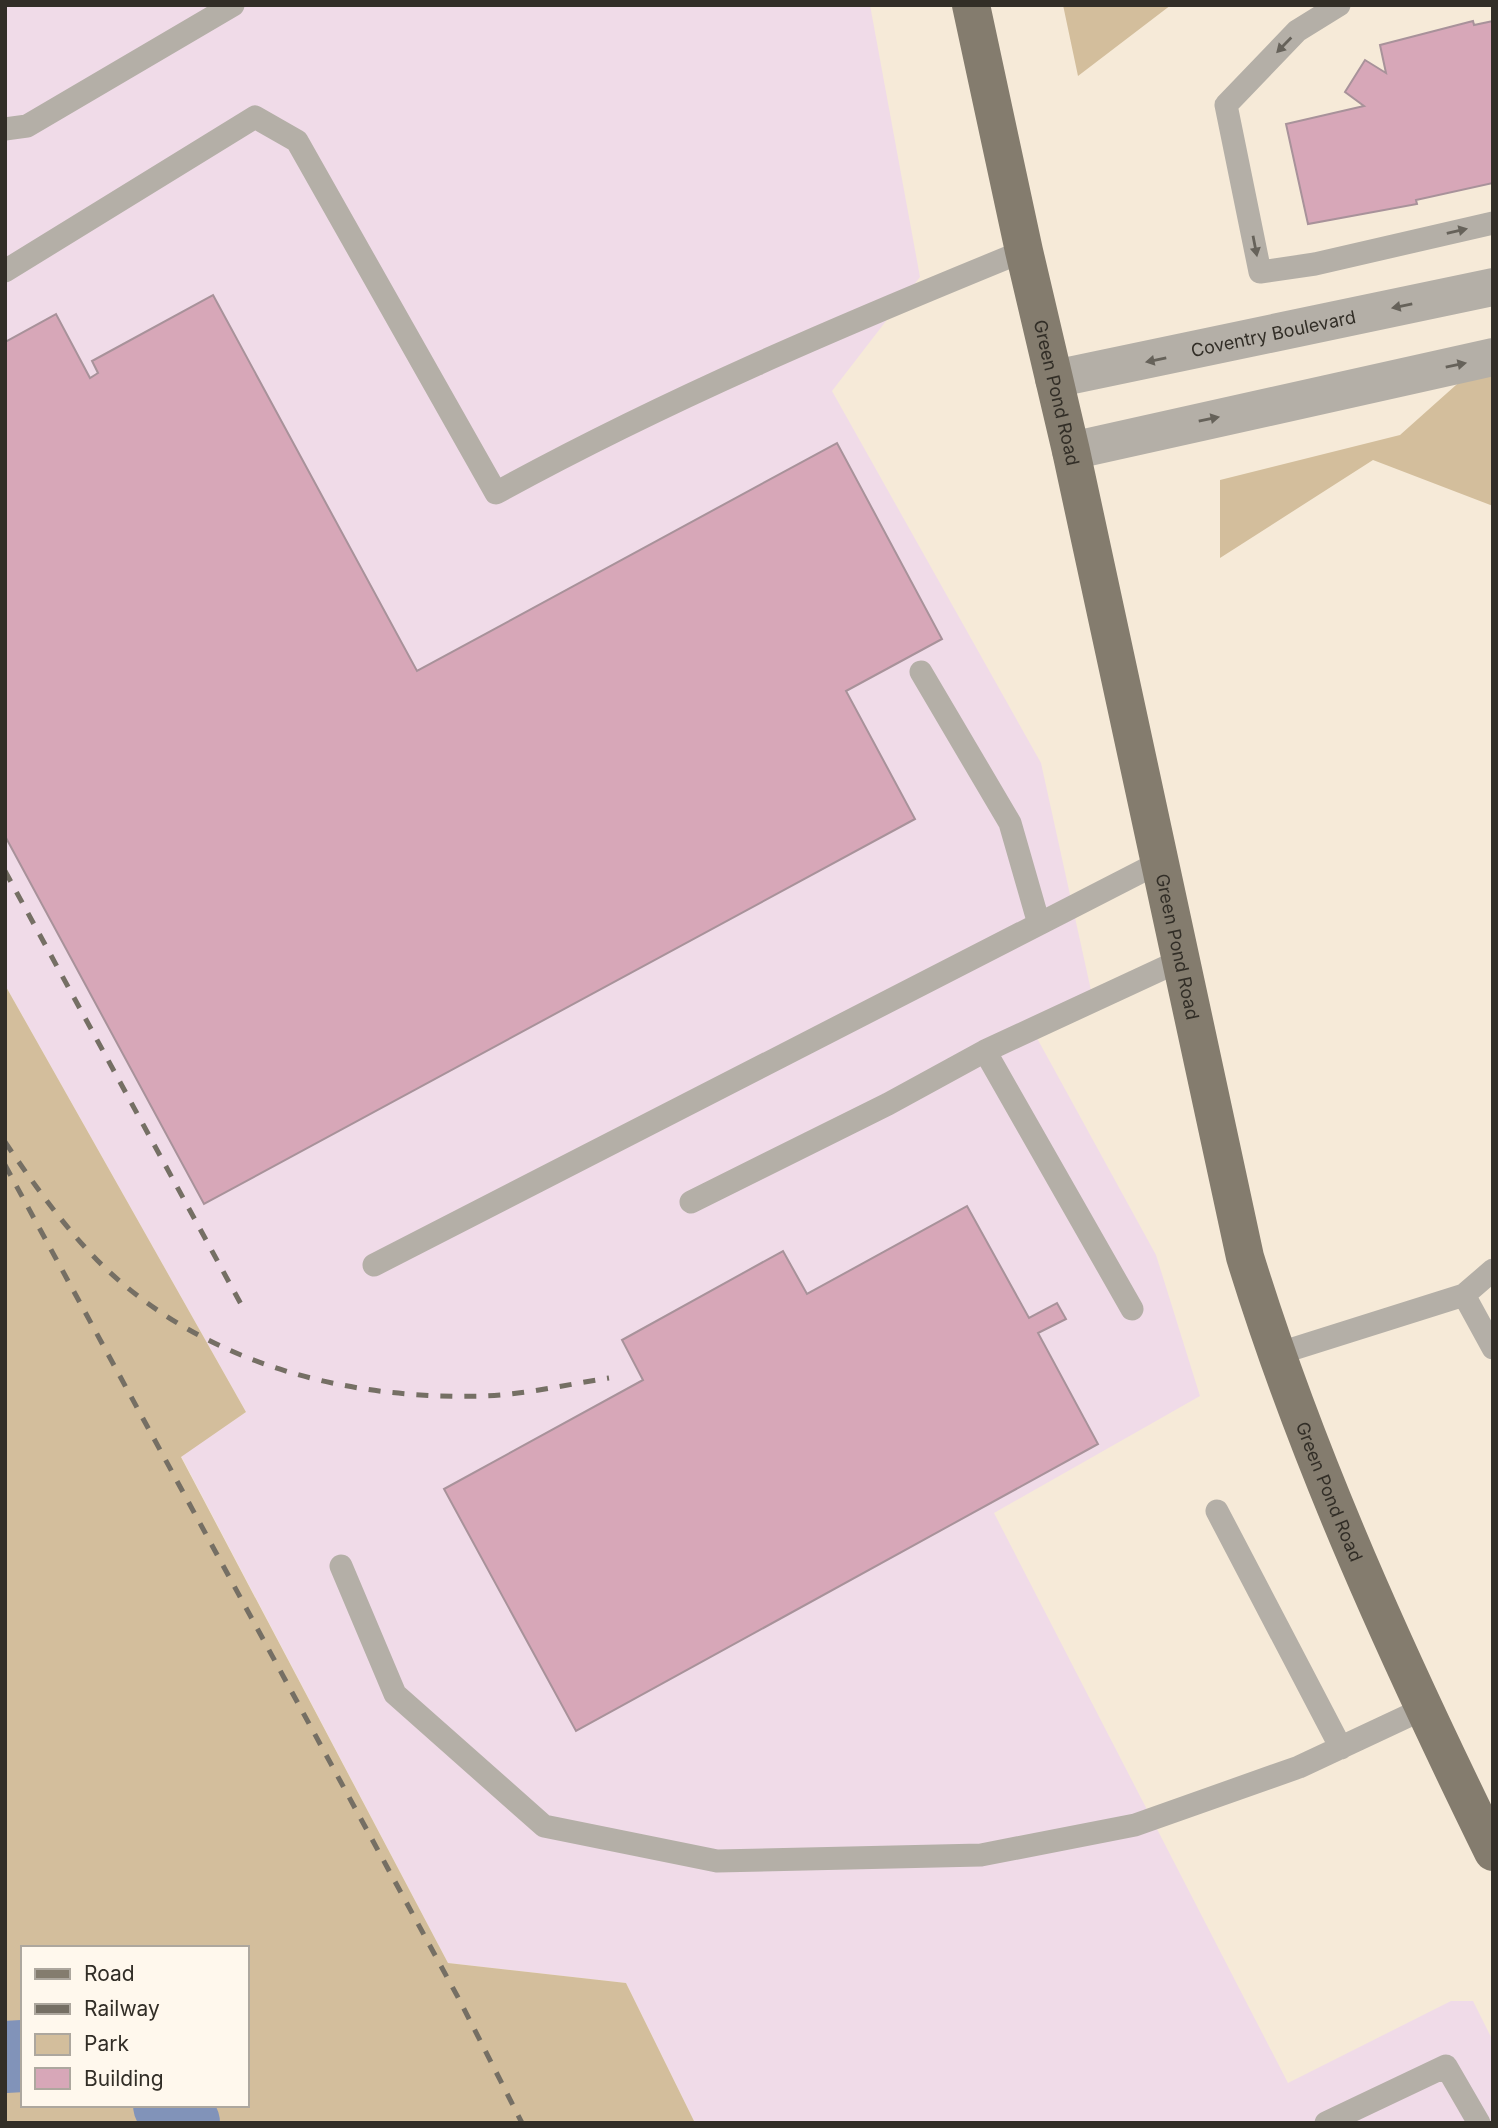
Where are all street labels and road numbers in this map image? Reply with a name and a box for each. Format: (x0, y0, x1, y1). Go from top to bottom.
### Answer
street label: Coventry Boulevard (1189, 306, 1358, 361)
street label: Green Pond Road (1030, 318, 1084, 467)
street label: Green Pond Road (1152, 871, 1204, 1022)
street label: Green Pond Road (1292, 1419, 1367, 1565)

